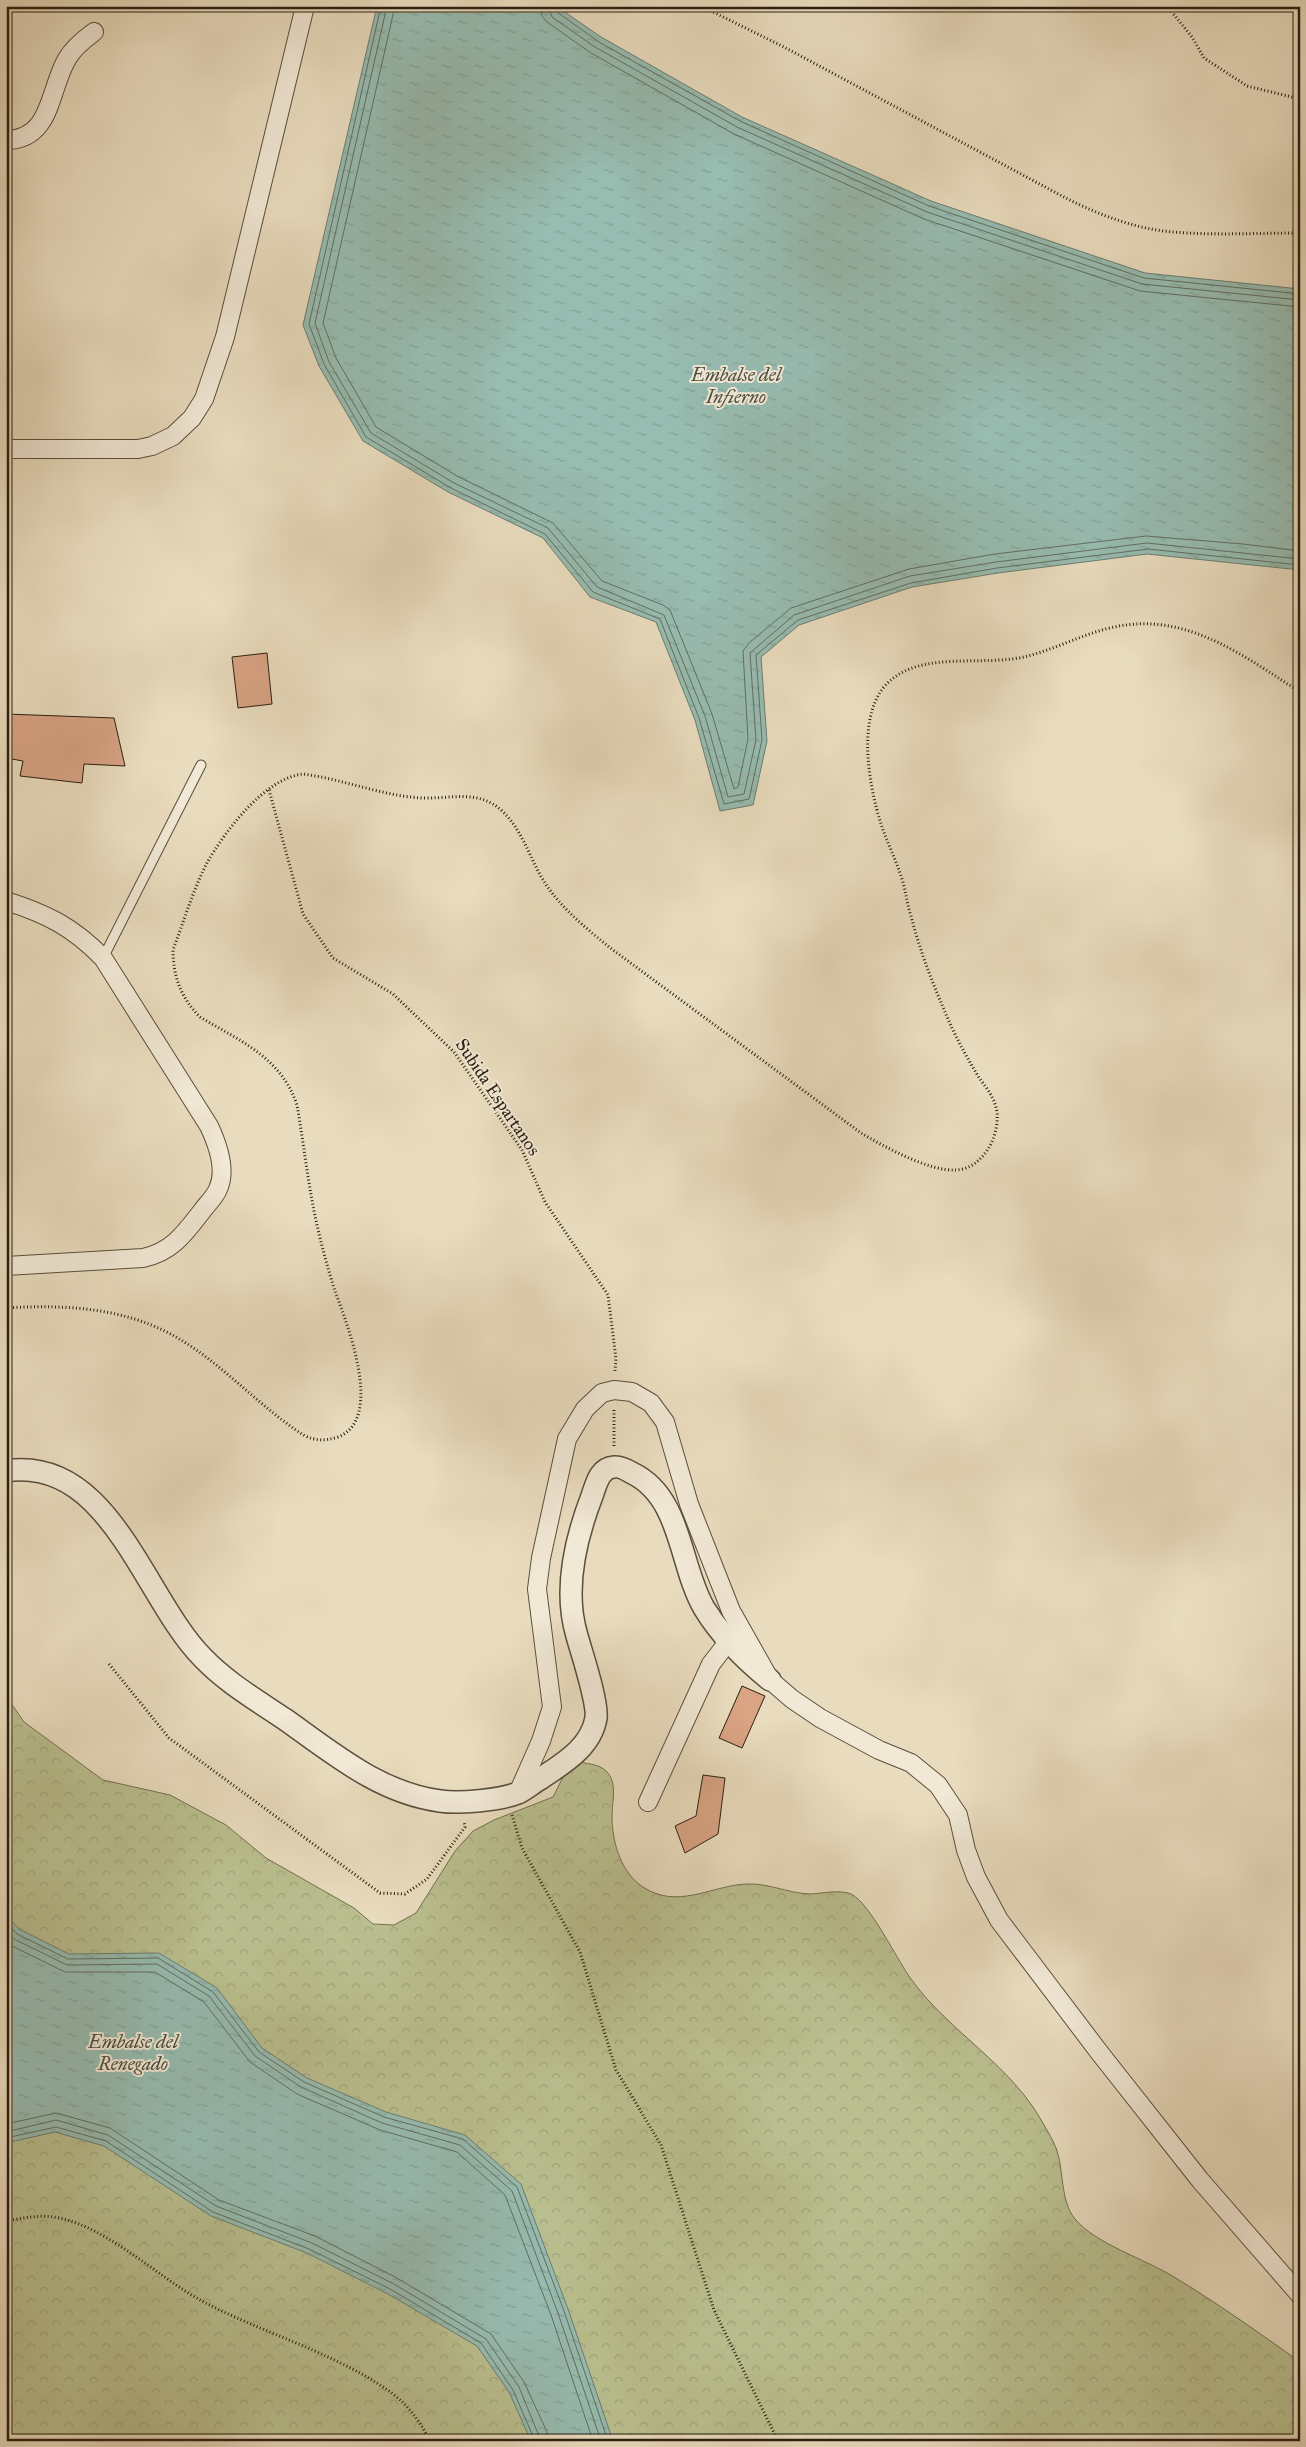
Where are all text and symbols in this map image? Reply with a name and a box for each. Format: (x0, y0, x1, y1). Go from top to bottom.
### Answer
water label: Embalse del Infierno (690, 363, 783, 408)
street label: Subida Espartanos (451, 1034, 545, 1160)
water label: Embalse del Renegado (87, 2030, 180, 2075)

